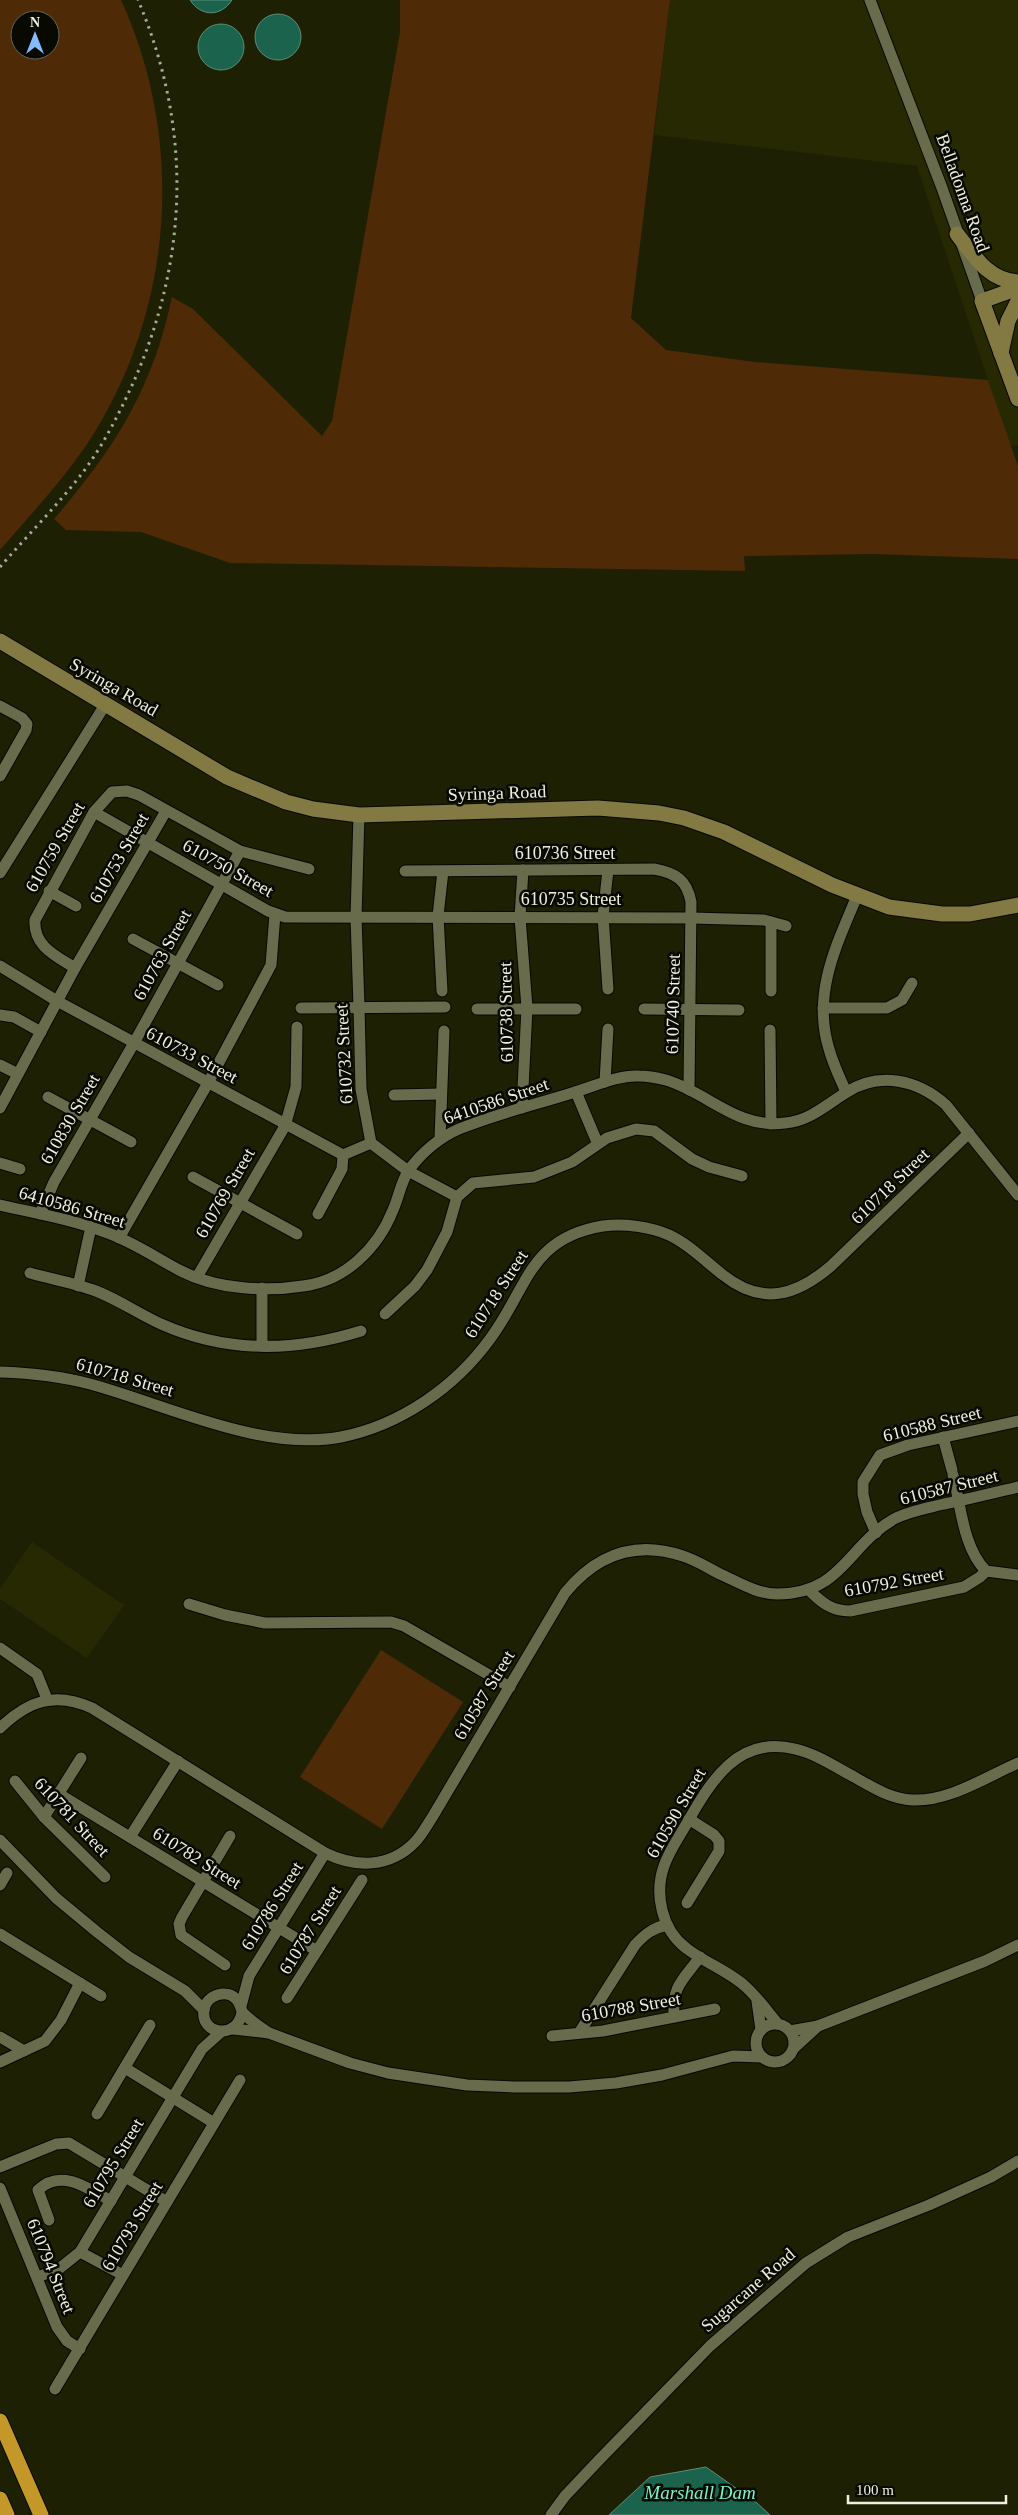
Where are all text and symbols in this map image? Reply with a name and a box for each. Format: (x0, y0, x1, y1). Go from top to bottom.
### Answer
north arrow (10, 10, 60, 60)
text: N (30, 15, 40, 30)
street label: Belladonna Road (932, 131, 994, 255)
street label: Syringa Road (66, 654, 162, 720)
street label: Syringa Road (447, 781, 547, 805)
street label: 610759 Street (21, 798, 89, 896)
street label: 610753 Street (85, 809, 153, 907)
street label: 610750 Street (179, 835, 277, 901)
street label: 610736 Street (515, 843, 615, 863)
street label: 610735 Street (521, 889, 621, 909)
street label: 610763 Street (129, 906, 195, 1004)
street label: 610740 Street (662, 954, 684, 1054)
street label: 610738 Street (495, 962, 517, 1062)
street label: 610732 Street (331, 1003, 357, 1105)
street label: 610733 Street (143, 1023, 241, 1087)
street label: 610830 Street (36, 1070, 104, 1168)
street label: 6410586 Street (441, 1074, 551, 1128)
street label: 610769 Street (191, 1144, 259, 1242)
street label: 610718 Street (847, 1144, 933, 1228)
street label: 6410586 Street (17, 1182, 127, 1232)
street label: 610718 Street (460, 1246, 532, 1342)
street label: 610718 Street (74, 1354, 176, 1400)
street label: 610588 Street (881, 1402, 983, 1446)
street label: 610587 Street (898, 1465, 1000, 1509)
street label: 610792 Street (843, 1563, 945, 1601)
street label: 610587 Street (450, 1647, 518, 1743)
street label: 610590 Street (642, 1764, 710, 1862)
street label: 610781 Street (30, 1773, 114, 1861)
street label: 610782 Street (149, 1823, 245, 1893)
street label: 610786 Street (237, 1858, 307, 1954)
street label: 610787 Street (275, 1882, 345, 1978)
street label: 610788 Street (580, 1988, 682, 2026)
street label: 610795 Street (79, 2115, 147, 2211)
street label: 610793 Street (98, 2178, 166, 2274)
street label: 610794 Street (23, 2216, 79, 2316)
street label: Sugarcane Road (697, 2244, 799, 2336)
scale bar (848, 2472, 1006, 2504)
water label: Marshall Dam (643, 2482, 756, 2503)
text: 100 m (856, 2482, 894, 2498)

